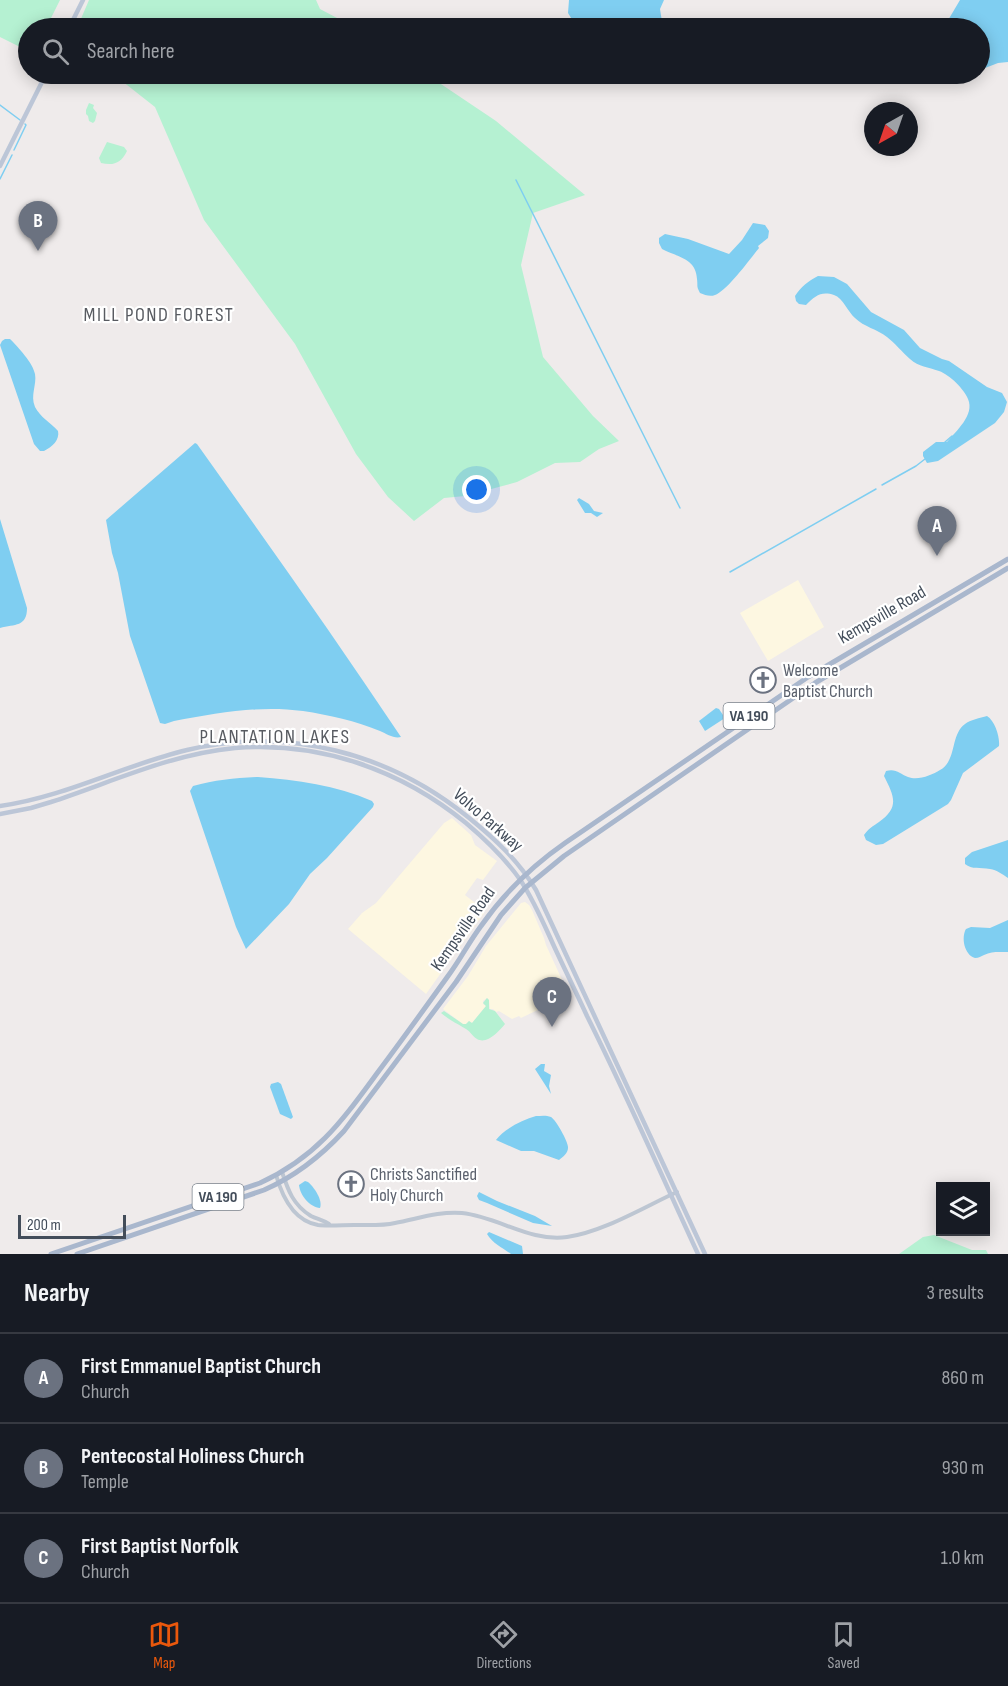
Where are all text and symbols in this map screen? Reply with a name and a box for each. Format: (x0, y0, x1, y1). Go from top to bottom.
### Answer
search box (18, 18, 990, 84)
icon: search (39, 35, 72, 68)
text: Search here (87, 38, 174, 65)
north arrow (864, 102, 918, 156)
pin: B (18, 202, 57, 251)
district label: MILL POND FOREST (84, 303, 234, 327)
your location (462, 475, 491, 504)
pin: A (918, 506, 956, 556)
street label: Kempsville Road (834, 582, 930, 648)
place label: Welcome Baptist Church (783, 660, 873, 702)
church icon: Welcome Baptist Church (748, 665, 778, 695)
road number: VA 190 (724, 703, 774, 729)
district label: PLANTATION LAKES (199, 725, 351, 749)
street label: Volvo Parkway (449, 784, 527, 856)
street label: Kempsville Road (426, 883, 500, 975)
pin: C (532, 978, 572, 1027)
place label: Christs Sanctified Holy Church (370, 1164, 477, 1206)
church icon: Christs Sanctified Holy Church (336, 1169, 366, 1199)
map controls (936, 1182, 990, 1236)
button: layers (936, 1182, 990, 1236)
road number: VA 190 (192, 1184, 244, 1210)
scale bar (18, 1212, 126, 1240)
text: 200 m (27, 1216, 61, 1235)
text: Nearby (24, 1278, 90, 1309)
text: 3 results (927, 1281, 984, 1305)
text: First Emmanuel Baptist Church (81, 1353, 321, 1380)
text: A (39, 1366, 48, 1390)
text: 860 m (942, 1366, 984, 1390)
text: Church (81, 1380, 130, 1404)
text: Pentecostal Holiness Church (81, 1443, 304, 1470)
text: B (39, 1456, 48, 1480)
text: 930 m (942, 1456, 984, 1480)
text: Temple (81, 1470, 129, 1494)
text: First Baptist Norfolk (81, 1533, 239, 1560)
text: C (38, 1546, 49, 1570)
text: 1.0 km (941, 1546, 984, 1570)
text: Church (81, 1560, 130, 1584)
tab: Map (148, 1618, 181, 1673)
tab: Directions (476, 1618, 532, 1673)
tab: Saved (827, 1618, 860, 1673)

